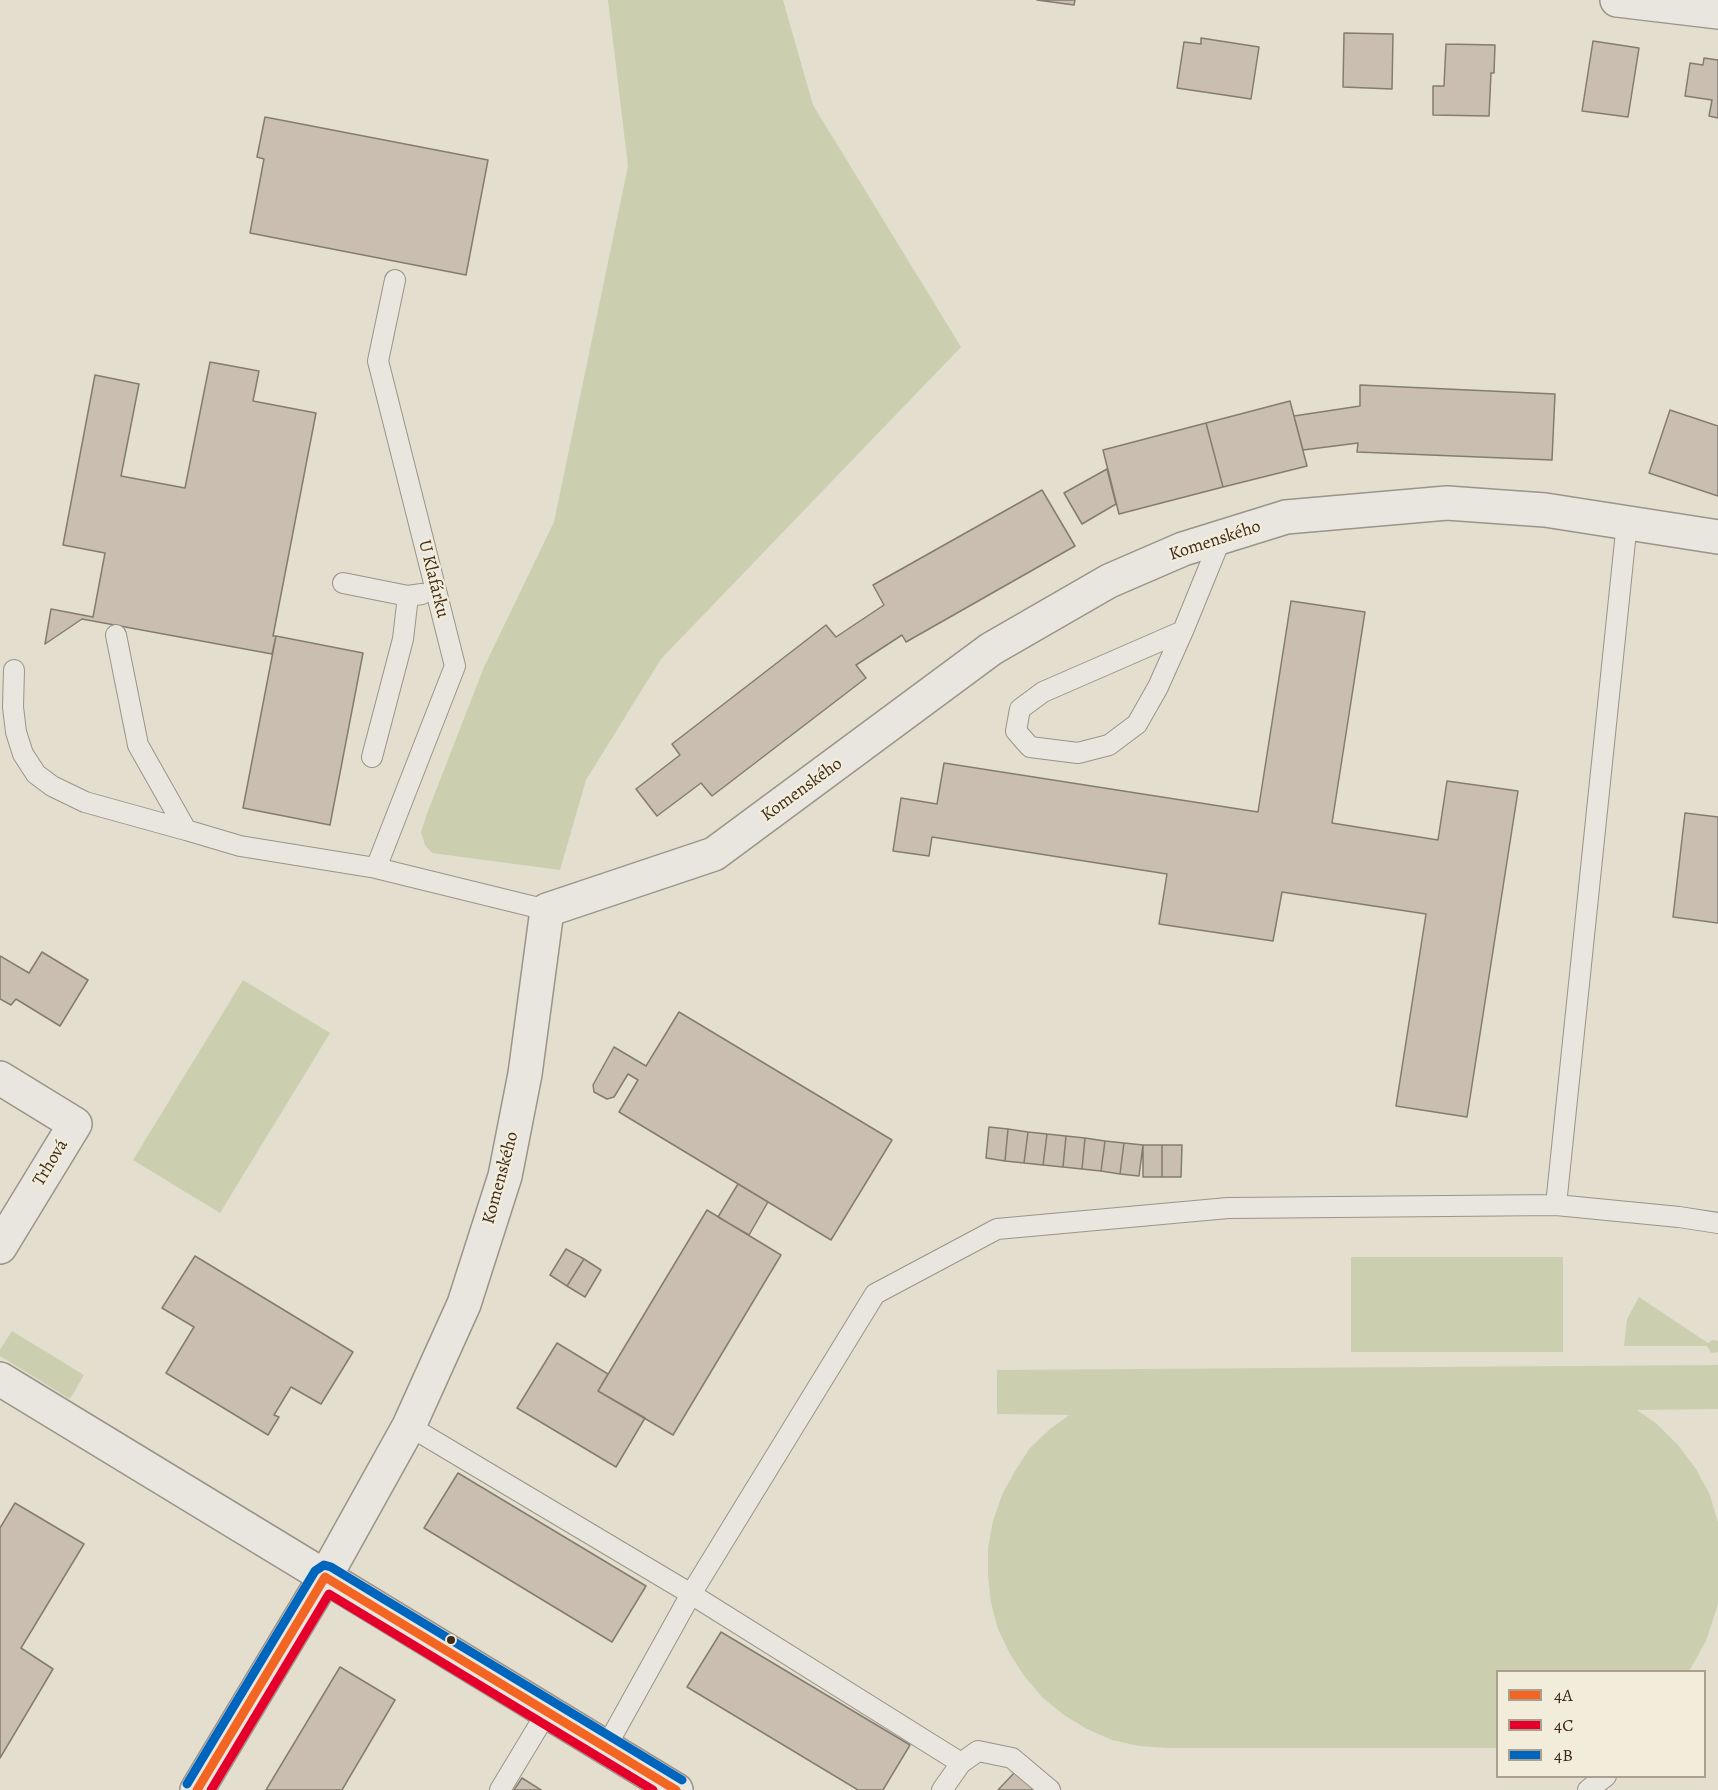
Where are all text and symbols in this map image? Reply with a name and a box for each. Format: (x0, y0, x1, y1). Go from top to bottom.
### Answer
street label: Komenského (1166, 516, 1264, 566)
street label: U Klafárku (413, 538, 453, 620)
street label: Komenského (757, 753, 847, 827)
street label: Komenského (478, 1129, 524, 1227)
street label: Trhová (29, 1136, 73, 1190)
unlabelled marker (445, 1634, 457, 1646)
legend (1496, 1670, 1706, 1778)
text: 4A (1554, 1683, 1573, 1707)
text: 4C (1554, 1713, 1573, 1737)
text: 4B (1554, 1743, 1573, 1767)

